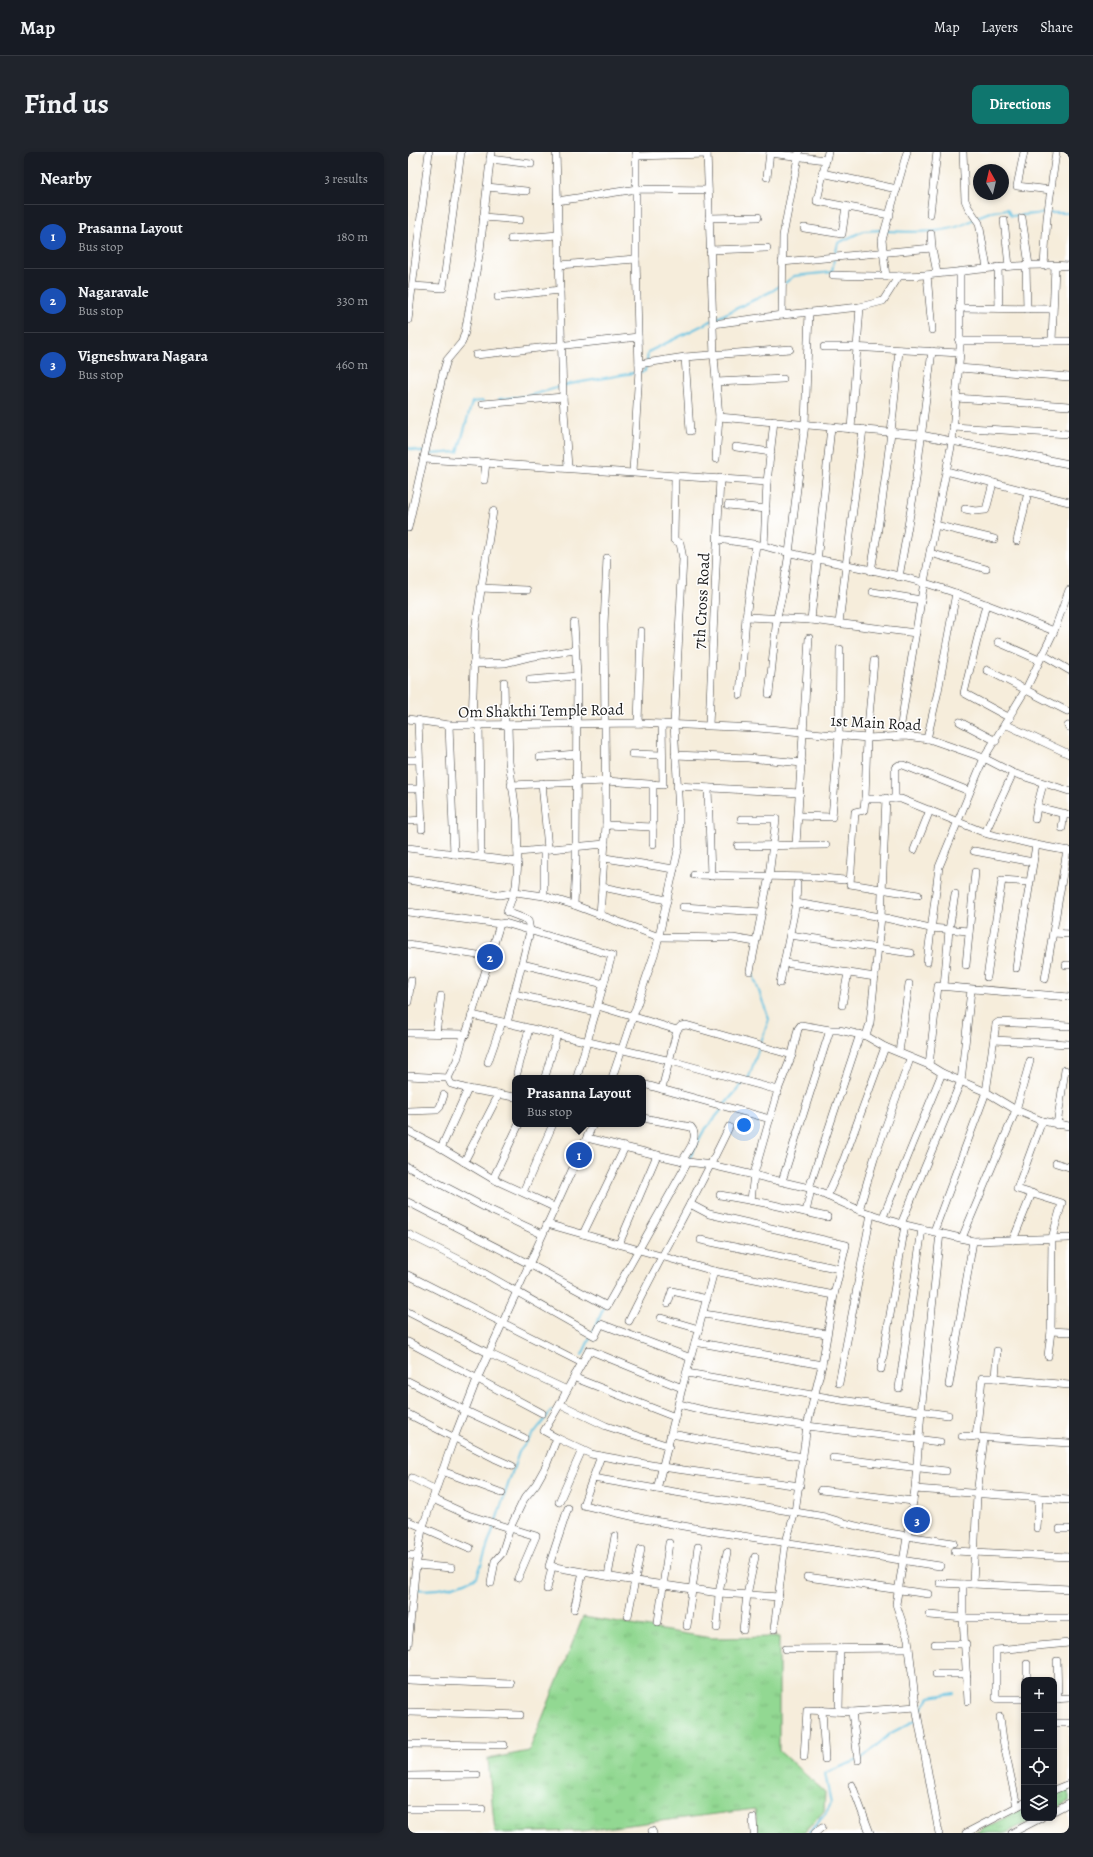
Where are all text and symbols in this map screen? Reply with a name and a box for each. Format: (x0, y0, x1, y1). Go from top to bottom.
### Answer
text: Map (20, 15, 55, 41)
text: Map (934, 18, 960, 37)
text: Layers (982, 18, 1018, 37)
text: Share (1040, 18, 1073, 37)
text: Find us (24, 85, 109, 123)
button: Directions (972, 85, 1069, 124)
north arrow (973, 164, 1009, 200)
text: Nearby (40, 167, 91, 190)
text: 3 results (324, 170, 368, 187)
text: Prasanna Layout (78, 218, 183, 238)
text: 1 (51, 228, 55, 245)
text: 180 m (337, 228, 368, 245)
text: Bus stop (78, 238, 123, 255)
text: Nagaravale (78, 282, 149, 302)
text: 2 (50, 292, 56, 309)
text: 330 m (337, 292, 368, 309)
text: Bus stop (78, 302, 123, 319)
text: Vigneshwara Nagara (78, 346, 208, 366)
text: 3 (50, 356, 56, 373)
text: 460 m (336, 356, 368, 373)
text: Bus stop (78, 366, 123, 383)
street label: 7th Cross Road (688, 552, 716, 650)
street label: Om Shakthi Temple Road (458, 699, 624, 723)
street label: 1st Main Road (830, 710, 922, 736)
pin: 2 (477, 942, 503, 972)
popup (512, 1075, 646, 1127)
text: Prasanna Layout (527, 1083, 631, 1103)
text: Bus stop (527, 1103, 572, 1120)
your location (734, 1115, 754, 1135)
pin: 1 (566, 1140, 592, 1170)
pin: 3 (904, 1505, 930, 1535)
map controls (1021, 1677, 1057, 1821)
button: + (1021, 1677, 1057, 1713)
button: − (1021, 1713, 1057, 1749)
button: locate (1021, 1749, 1057, 1785)
button: layers (1021, 1785, 1057, 1821)

